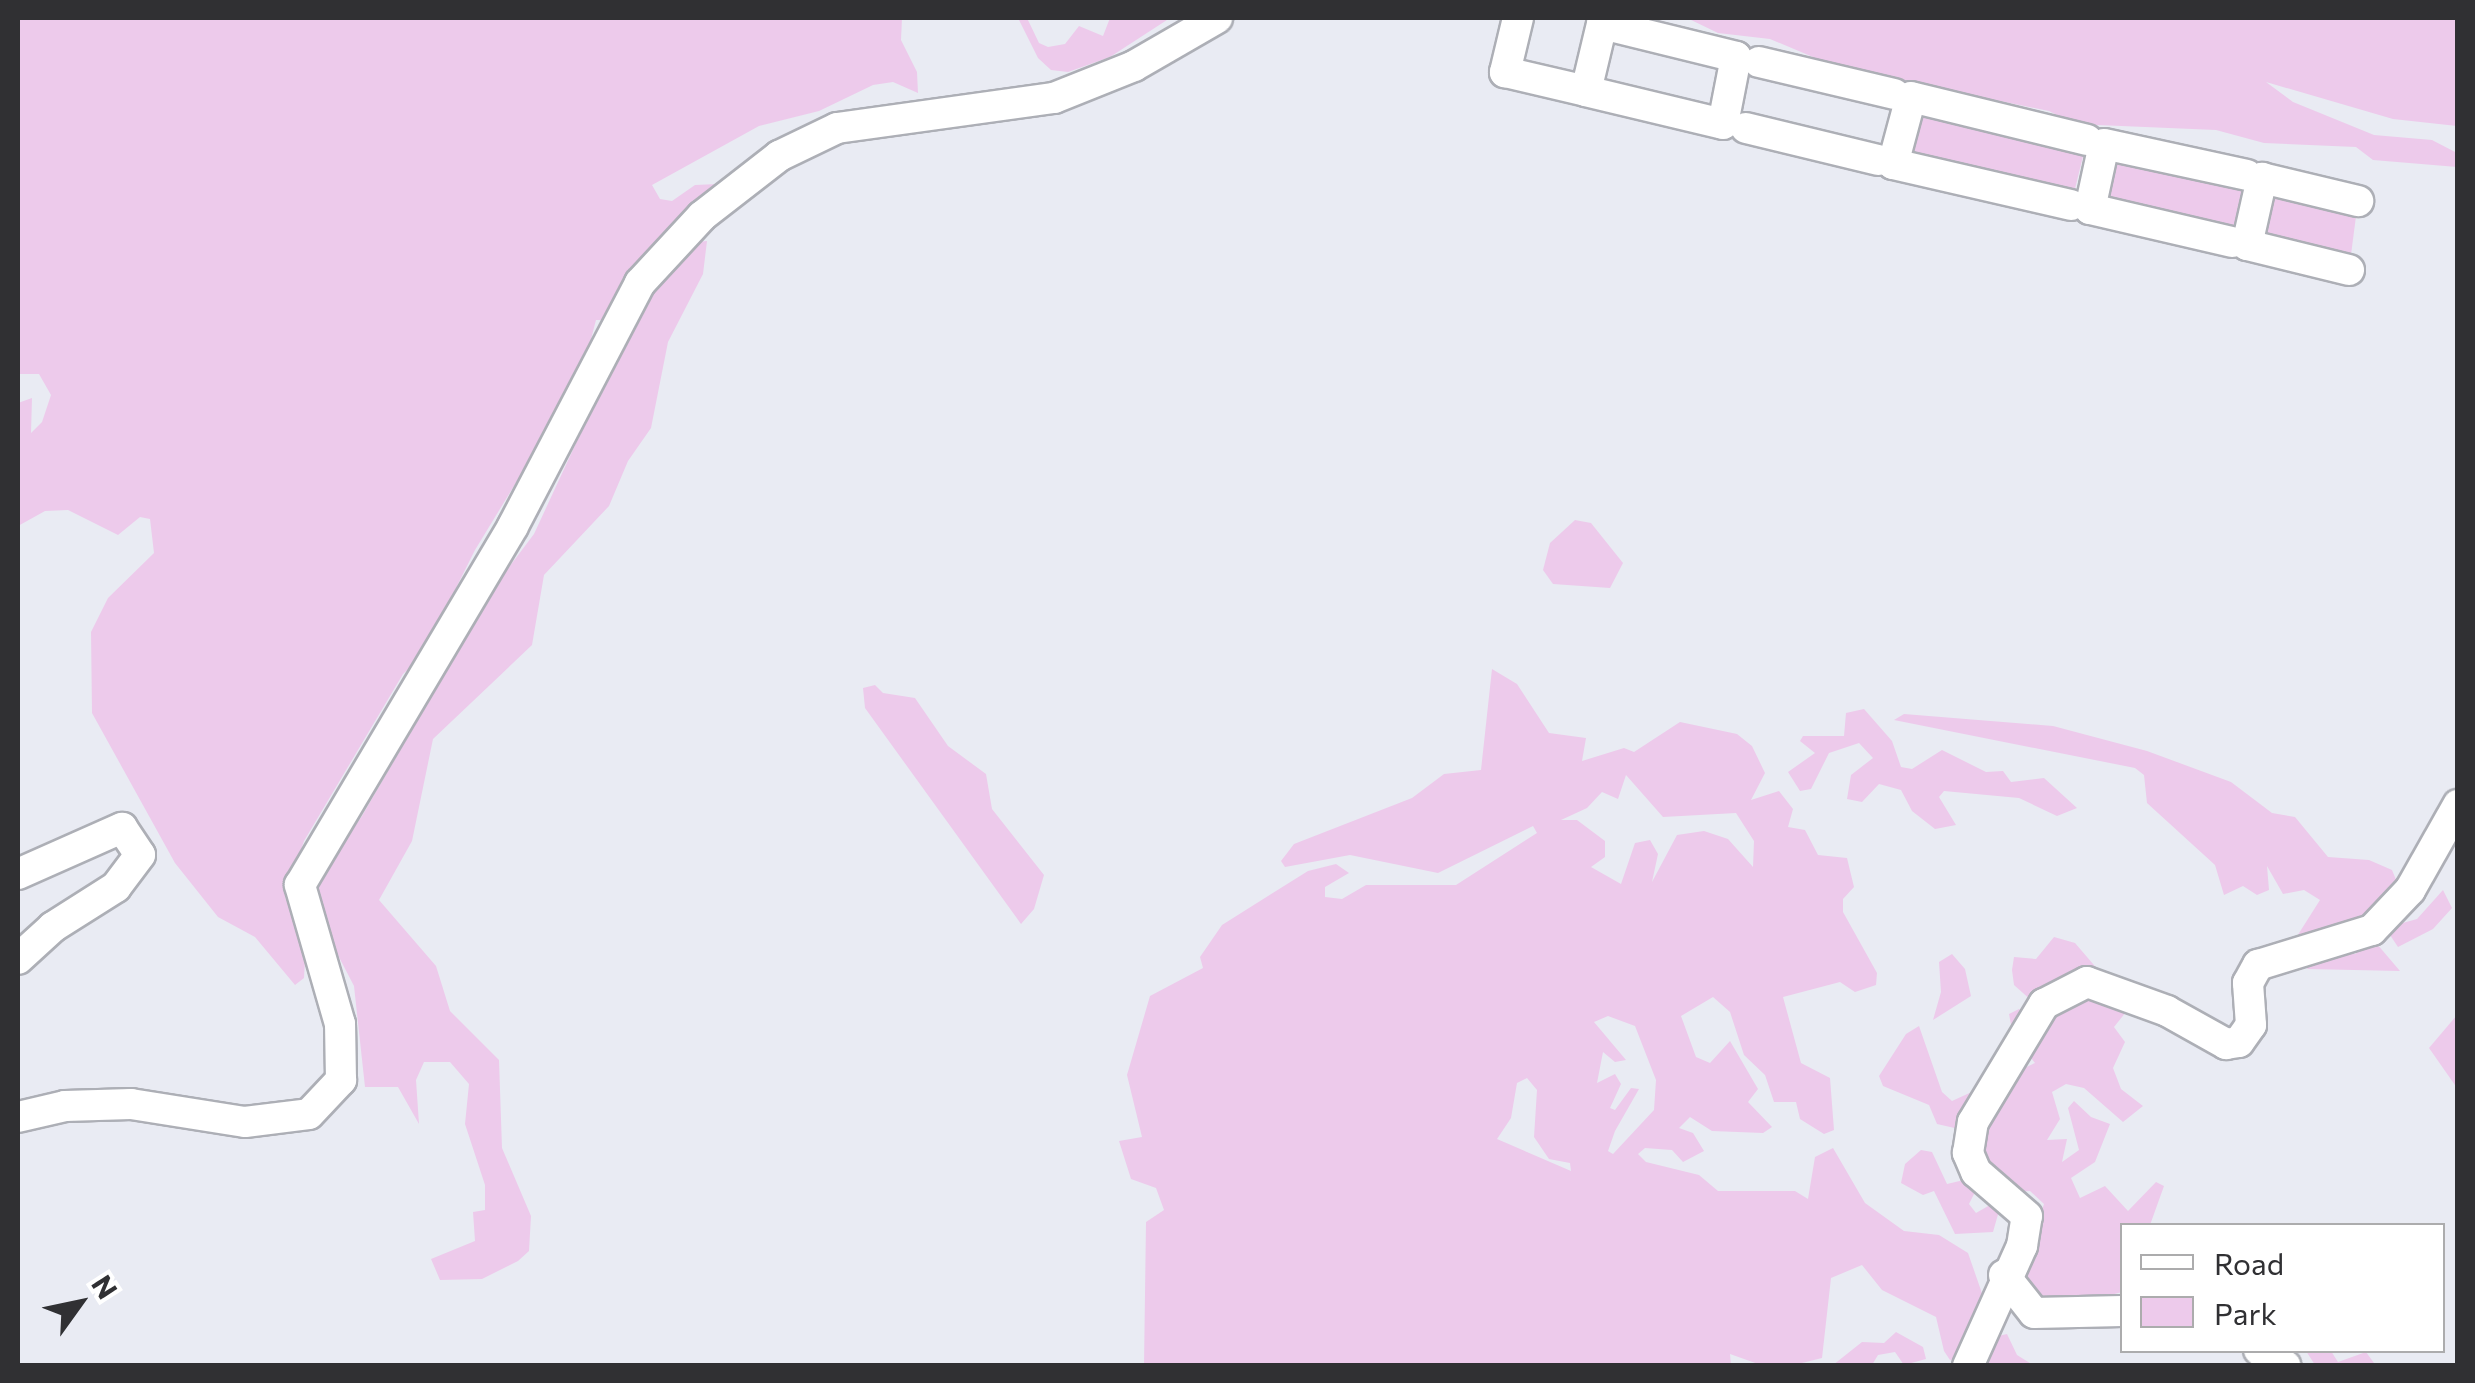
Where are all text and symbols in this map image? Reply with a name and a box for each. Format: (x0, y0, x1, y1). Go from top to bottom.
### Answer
legend (2120, 1223, 2445, 1353)
text: Road (2214, 1244, 2284, 1281)
north arrow (30, 1253, 130, 1353)
text: N (85, 1269, 125, 1305)
text: Park (2214, 1294, 2277, 1331)

